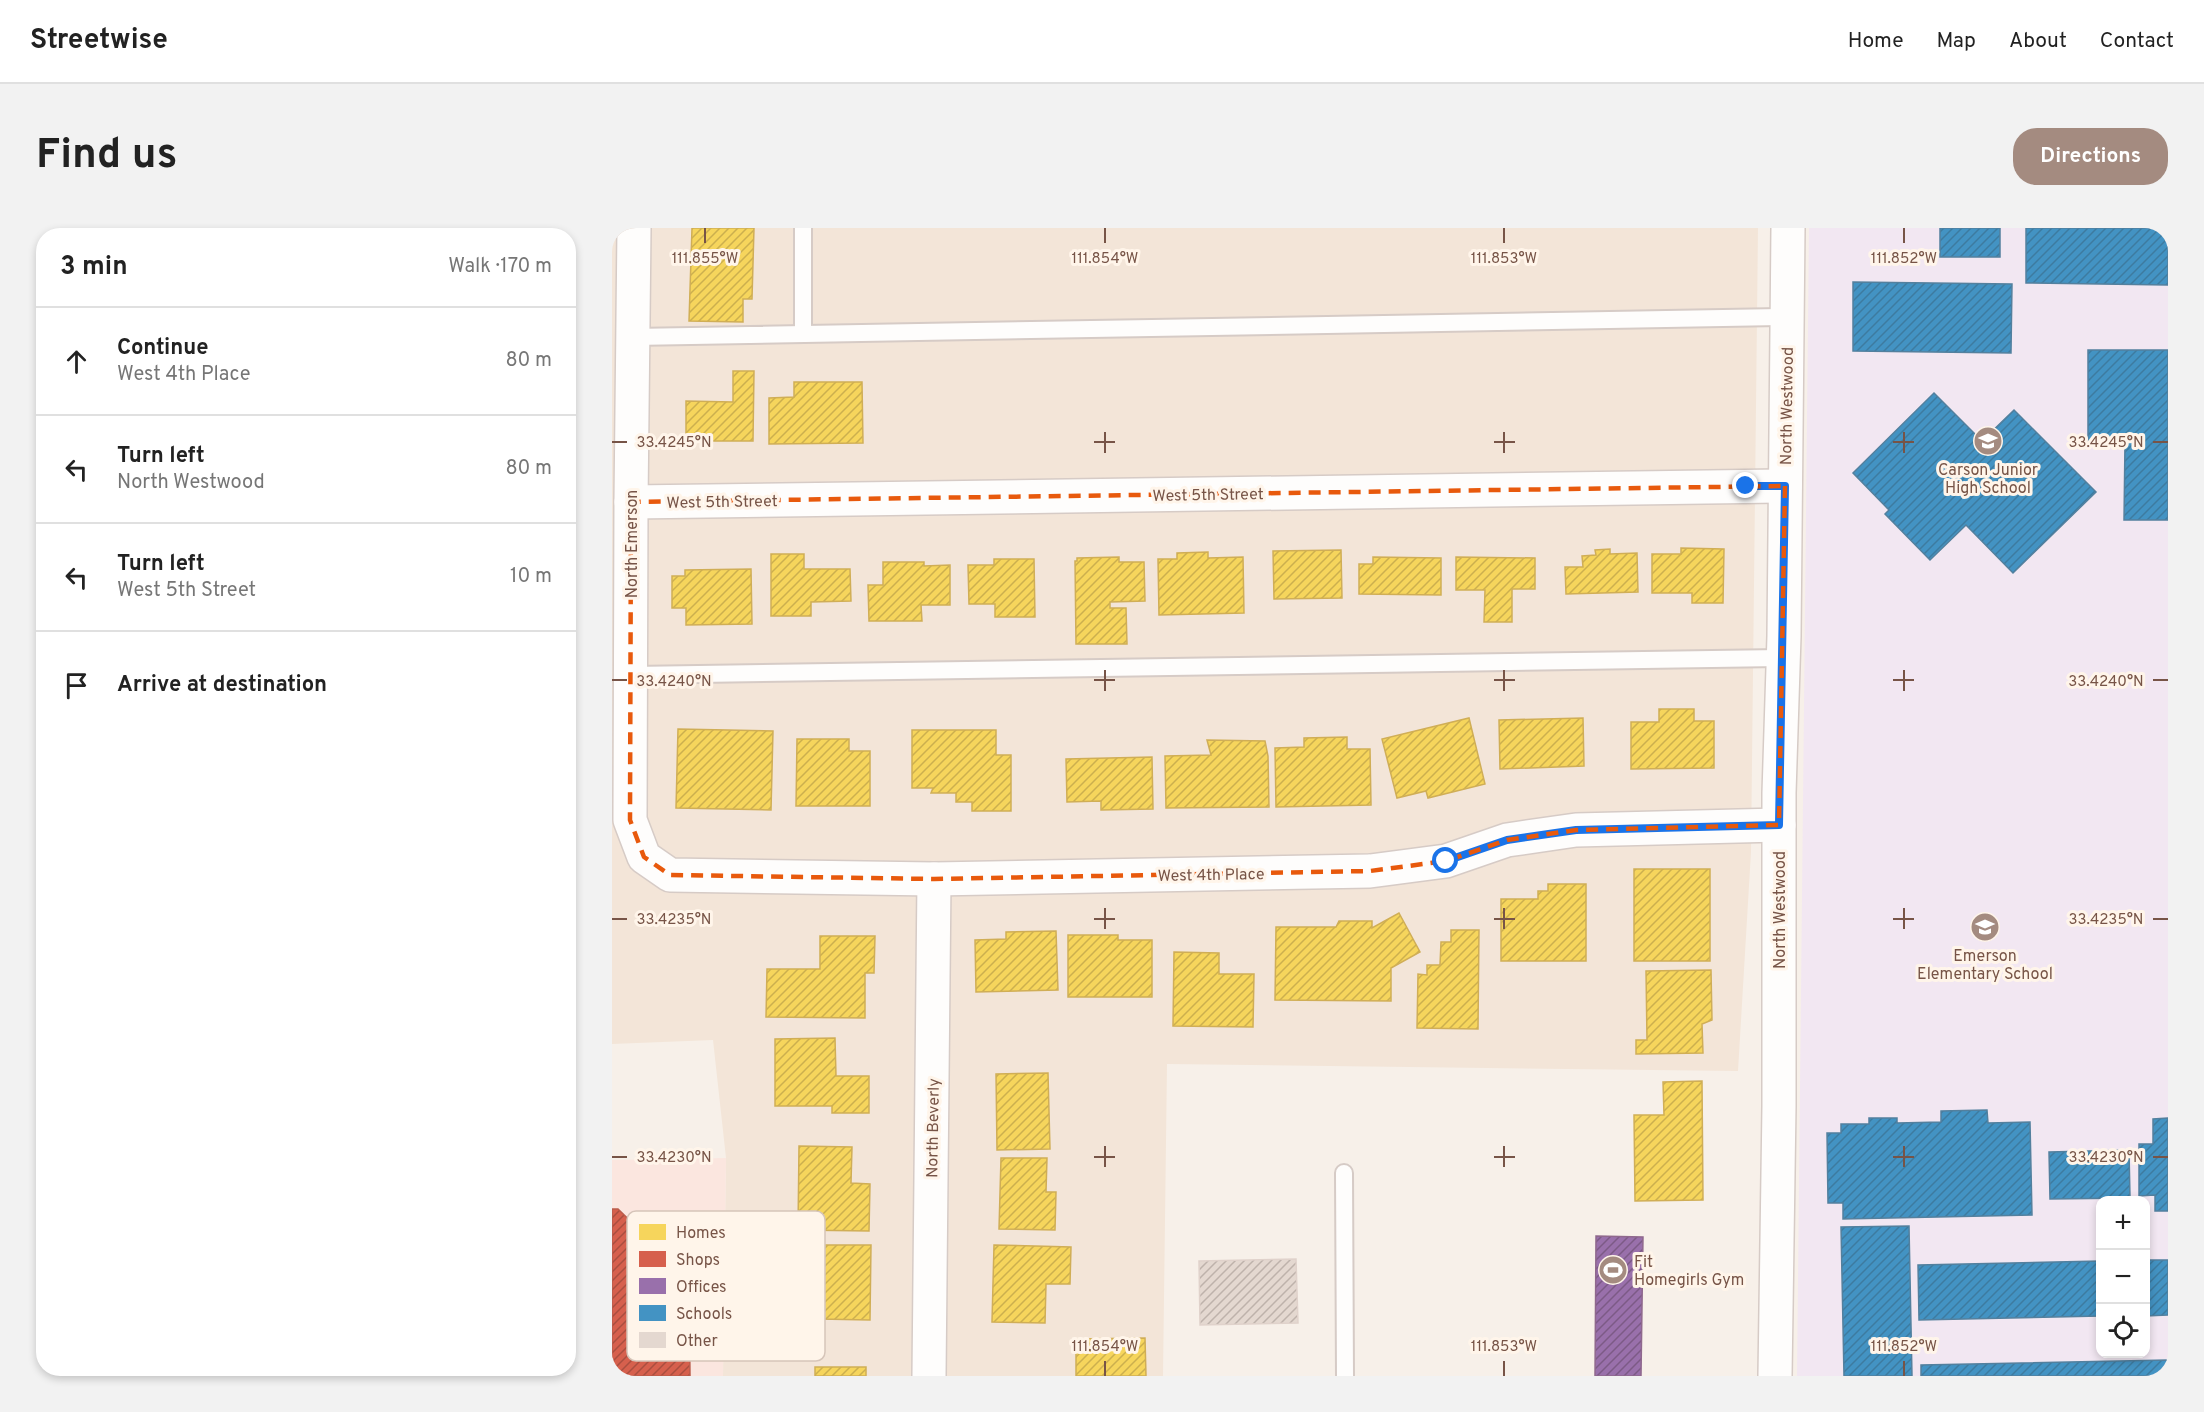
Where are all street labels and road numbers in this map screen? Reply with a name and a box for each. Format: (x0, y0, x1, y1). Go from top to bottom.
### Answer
street label: North Westwood (1777, 347, 1799, 465)
street label: West 5th Street (1152, 485, 1264, 507)
street label: North Emerson (623, 490, 643, 598)
street label: West 5th Street (666, 492, 778, 514)
street label: North Westwood (1771, 851, 1791, 969)
street label: West 4th Place (1157, 865, 1265, 887)
street label: North Beverly (923, 1078, 945, 1178)

